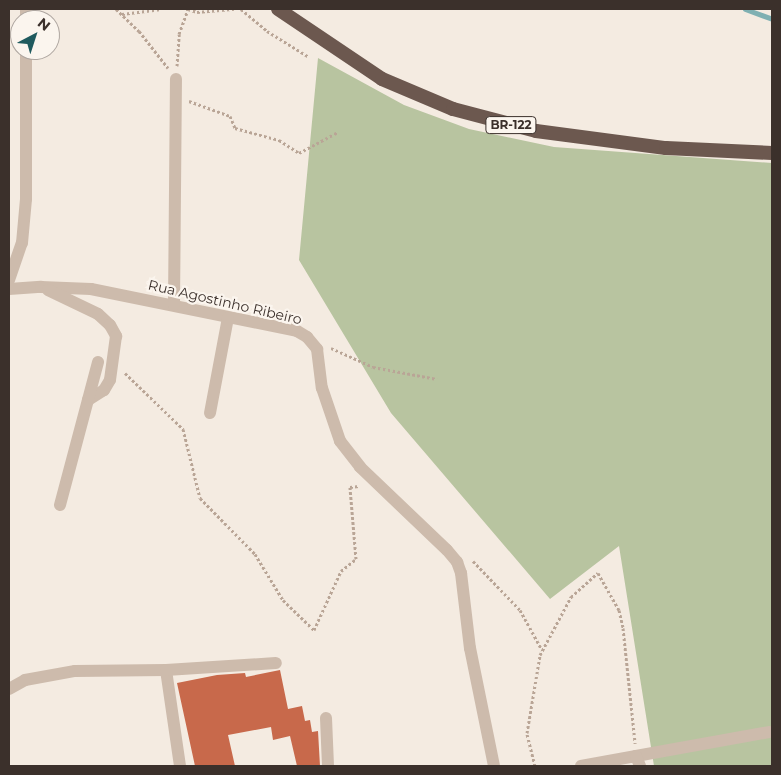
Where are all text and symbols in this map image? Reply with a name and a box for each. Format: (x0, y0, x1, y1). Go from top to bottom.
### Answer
north arrow (10, 10, 60, 60)
text: N (34, 14, 54, 35)
road number: BR-122 (485, 116, 537, 134)
street label: Rua Agostinho Ribeiro (146, 276, 304, 328)

